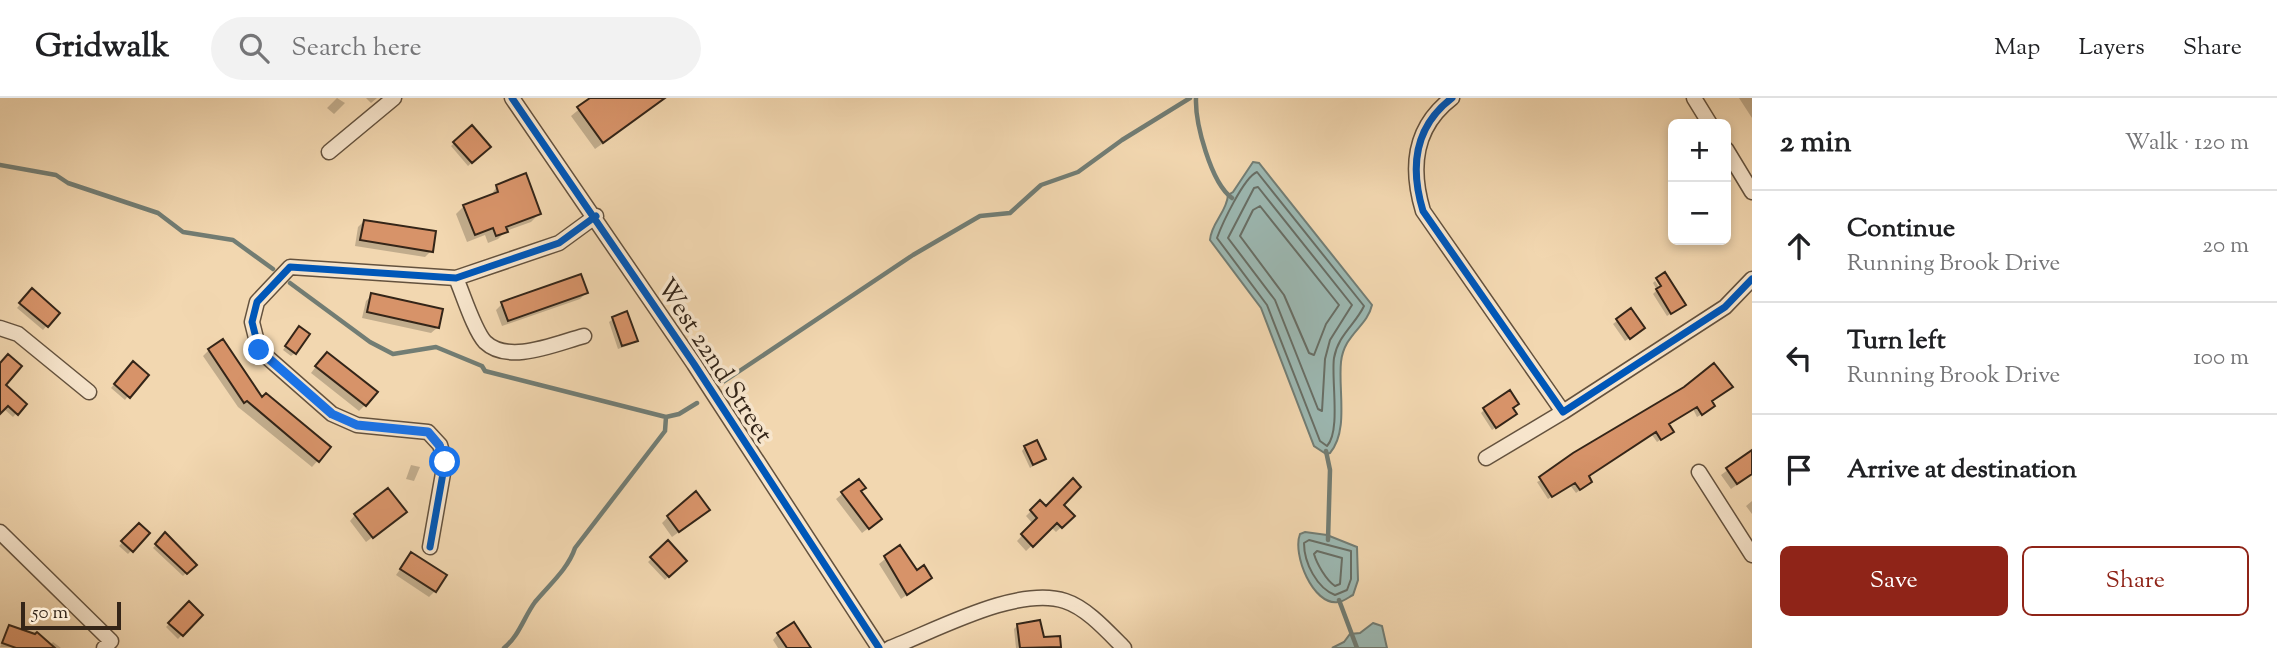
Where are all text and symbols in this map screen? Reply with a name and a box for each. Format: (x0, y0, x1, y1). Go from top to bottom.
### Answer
search box (211, 17, 701, 80)
text: Gridwalk (35, 24, 169, 72)
icon: search (235, 29, 273, 67)
text: Search here (291, 30, 422, 67)
text: Map (1994, 31, 2040, 65)
text: Layers (2078, 31, 2145, 65)
text: Share (2183, 31, 2242, 65)
map controls (1668, 119, 1731, 245)
button: + (1668, 119, 1731, 182)
text: 2 min (1780, 122, 1852, 165)
text: Walk · 120 m (2125, 127, 2249, 160)
button: − (1668, 182, 1731, 245)
text: Continue (1847, 211, 1955, 248)
icon: ahead (1780, 227, 1818, 265)
text: 20 m (2202, 230, 2249, 263)
text: Running Brook Drive (1847, 248, 2060, 281)
street label: West 22nd Street (647, 272, 781, 451)
text: Turn left (1847, 323, 1946, 360)
route end (243, 334, 274, 365)
icon: left (1780, 339, 1818, 377)
text: 100 m (2193, 342, 2249, 375)
text: Running Brook Drive (1847, 360, 2060, 393)
route start (429, 446, 460, 477)
icon: arrive (1780, 451, 1818, 489)
text: Arrive at destination (1847, 452, 2077, 489)
button: Save (1780, 546, 2008, 616)
button: Share (2022, 546, 2249, 616)
scale bar (21, 599, 121, 631)
text: 50 m (32, 600, 68, 627)

